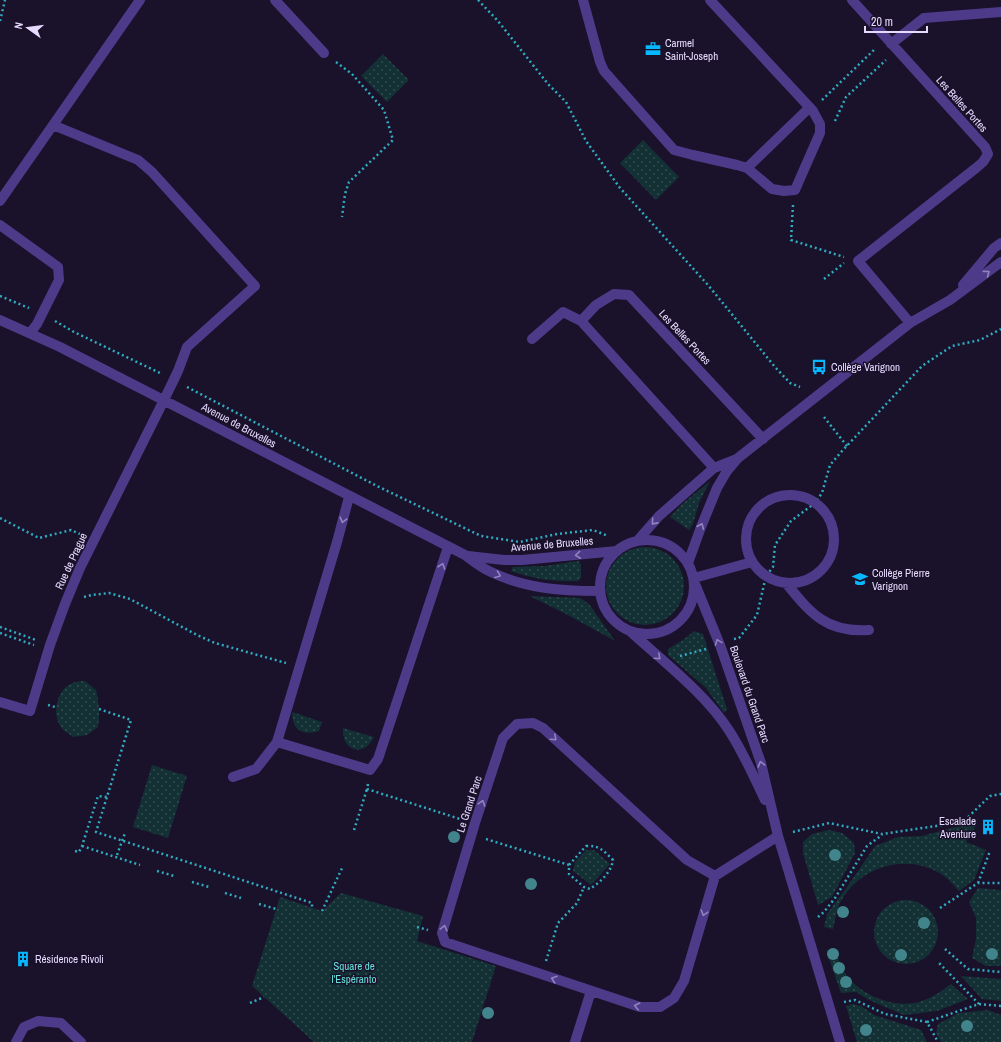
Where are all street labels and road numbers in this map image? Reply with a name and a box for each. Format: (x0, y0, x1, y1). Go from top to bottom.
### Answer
street label: Les Belles Portes (933, 73, 991, 135)
street label: Les Belles Portes (656, 307, 714, 368)
street label: Avenue de Bruxelles (198, 399, 279, 451)
street label: Rue de Prague (52, 531, 90, 591)
street label: Avenue de Bruxelles (509, 533, 594, 555)
street label: Boulevard du Grand Parc (727, 644, 773, 745)
street label: Le Grand Parc (453, 773, 485, 834)

